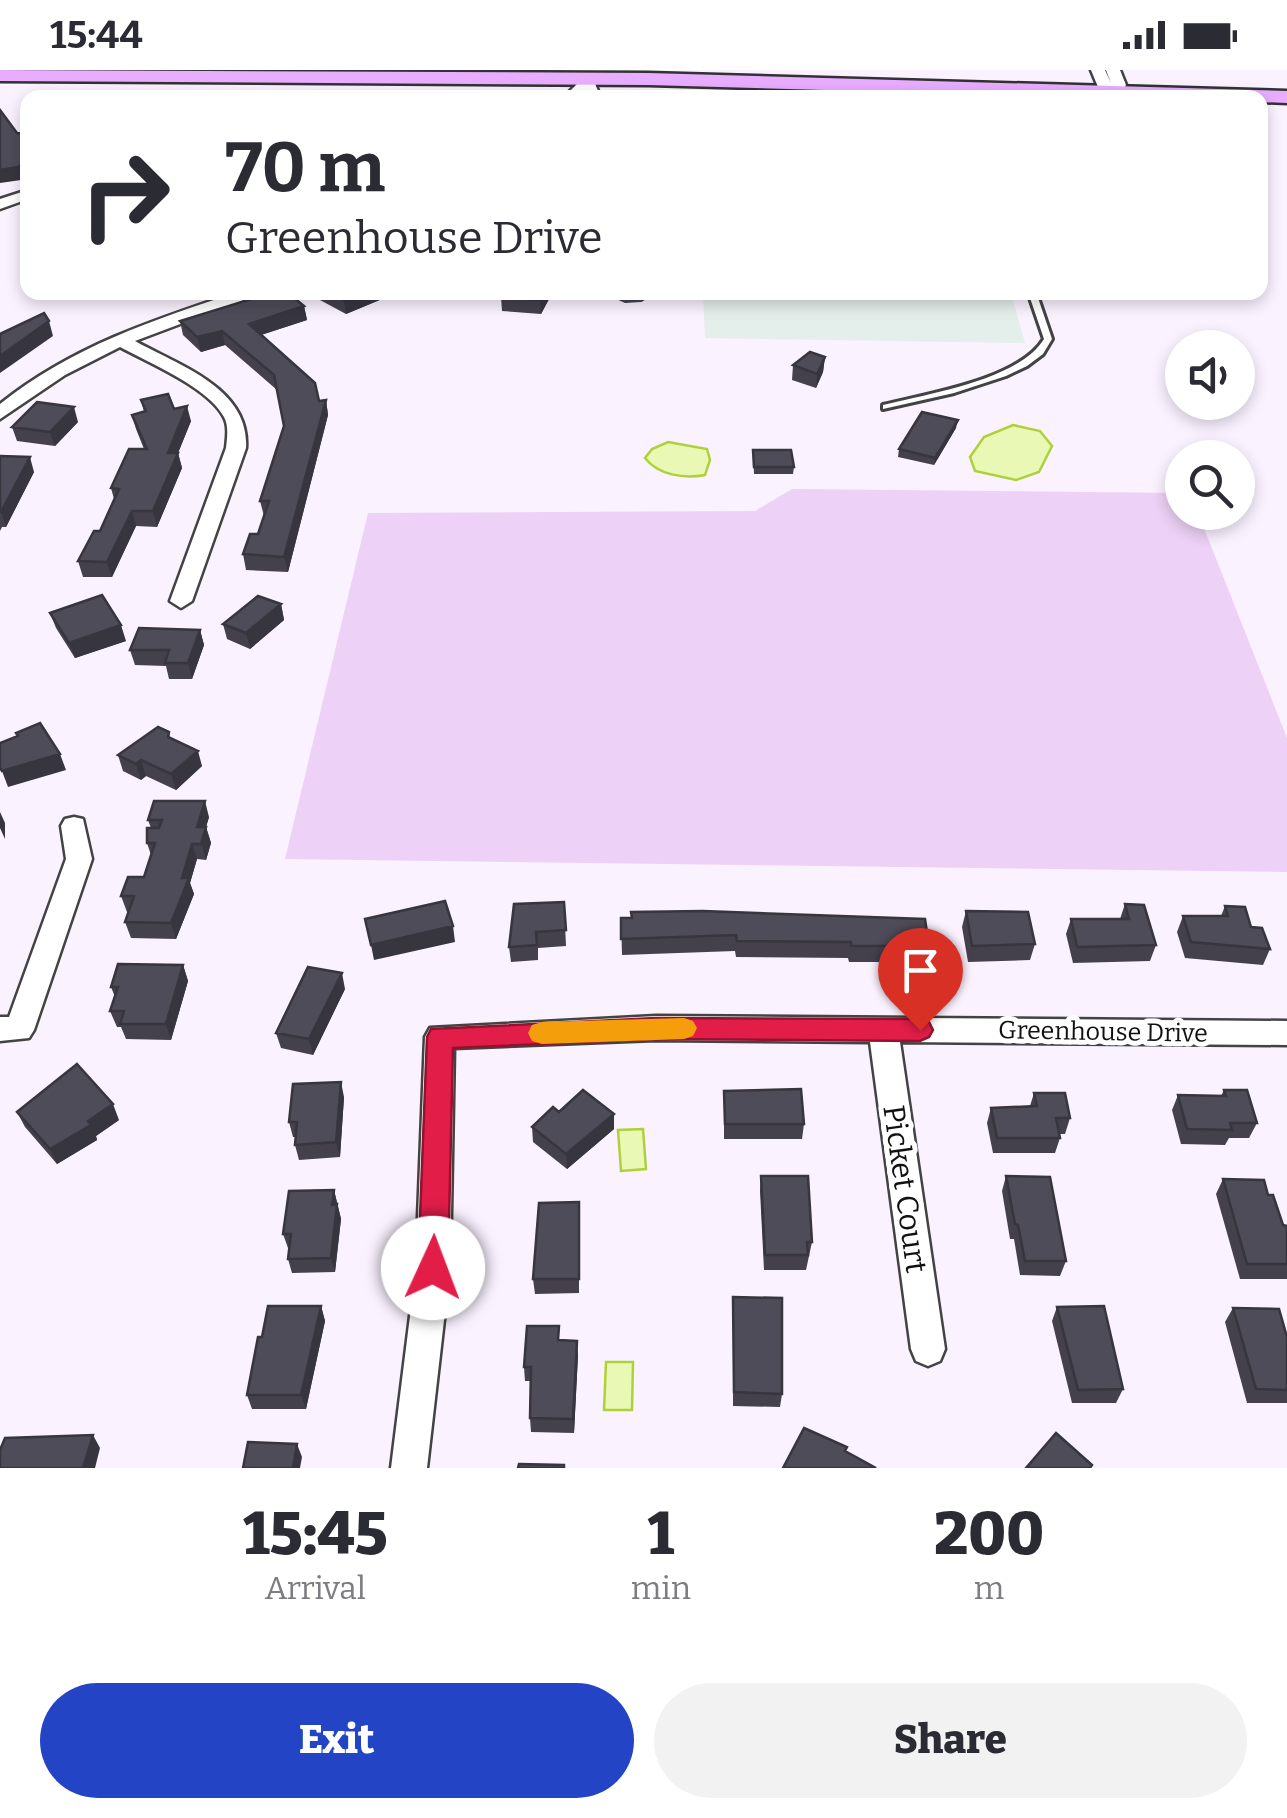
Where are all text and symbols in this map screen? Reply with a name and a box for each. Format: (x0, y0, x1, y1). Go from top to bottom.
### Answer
text: 15:44 (50, 12, 143, 58)
text: 70 m (225, 126, 385, 210)
icon: right (60, 130, 190, 260)
text: Greenhouse Drive (225, 211, 603, 265)
map controls (1165, 330, 1255, 530)
button: sound (1165, 330, 1255, 420)
button: search (1165, 440, 1255, 530)
pin (878, 928, 963, 1031)
icon: arrive (893, 943, 948, 998)
street label: Greenhouse Drive (998, 1015, 1208, 1049)
street label: Picket Court (875, 1103, 935, 1275)
position arrow (381, 1216, 485, 1320)
text: 15:45 (243, 1498, 388, 1570)
text: 1 (648, 1498, 674, 1570)
text: 200 (934, 1498, 1044, 1570)
text: Arrival (265, 1569, 366, 1607)
text: min (631, 1569, 691, 1607)
text: m (974, 1569, 1004, 1607)
button: Exit (40, 1683, 634, 1798)
button: Share (654, 1683, 1247, 1798)

